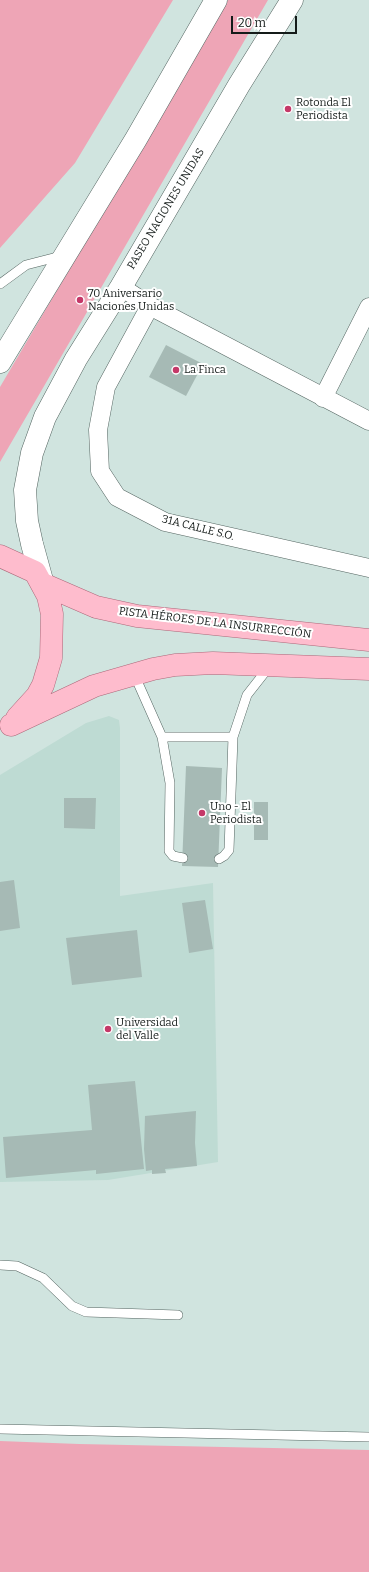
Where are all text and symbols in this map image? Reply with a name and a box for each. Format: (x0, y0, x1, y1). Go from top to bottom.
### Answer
scale bar (233, 8, 299, 34)
text: 20 m (238, 16, 266, 30)
place label: Rotonda El Periodista (296, 96, 351, 122)
marker: Rotonda El Periodista (283, 104, 293, 114)
street label: PASEO NACIONES UNIDAS (125, 146, 207, 272)
place label: 70 Aniversario Naciones Unidas (88, 287, 174, 313)
marker: 70 Aniversario Naciones Unidas (75, 295, 85, 305)
place label: La Finca (184, 363, 226, 377)
marker: La Finca (171, 365, 181, 375)
street label: 31A CALLE S.O. (160, 513, 236, 543)
street label: PISTA HÉROES DE LA INSURRECCIÓN (118, 605, 312, 641)
place label: Uno - El Periodista (210, 800, 262, 826)
marker: Uno - El Periodista (197, 808, 207, 818)
place label: Universidad del Valle (116, 1016, 178, 1042)
marker: Universidad del Valle (103, 1024, 113, 1034)

